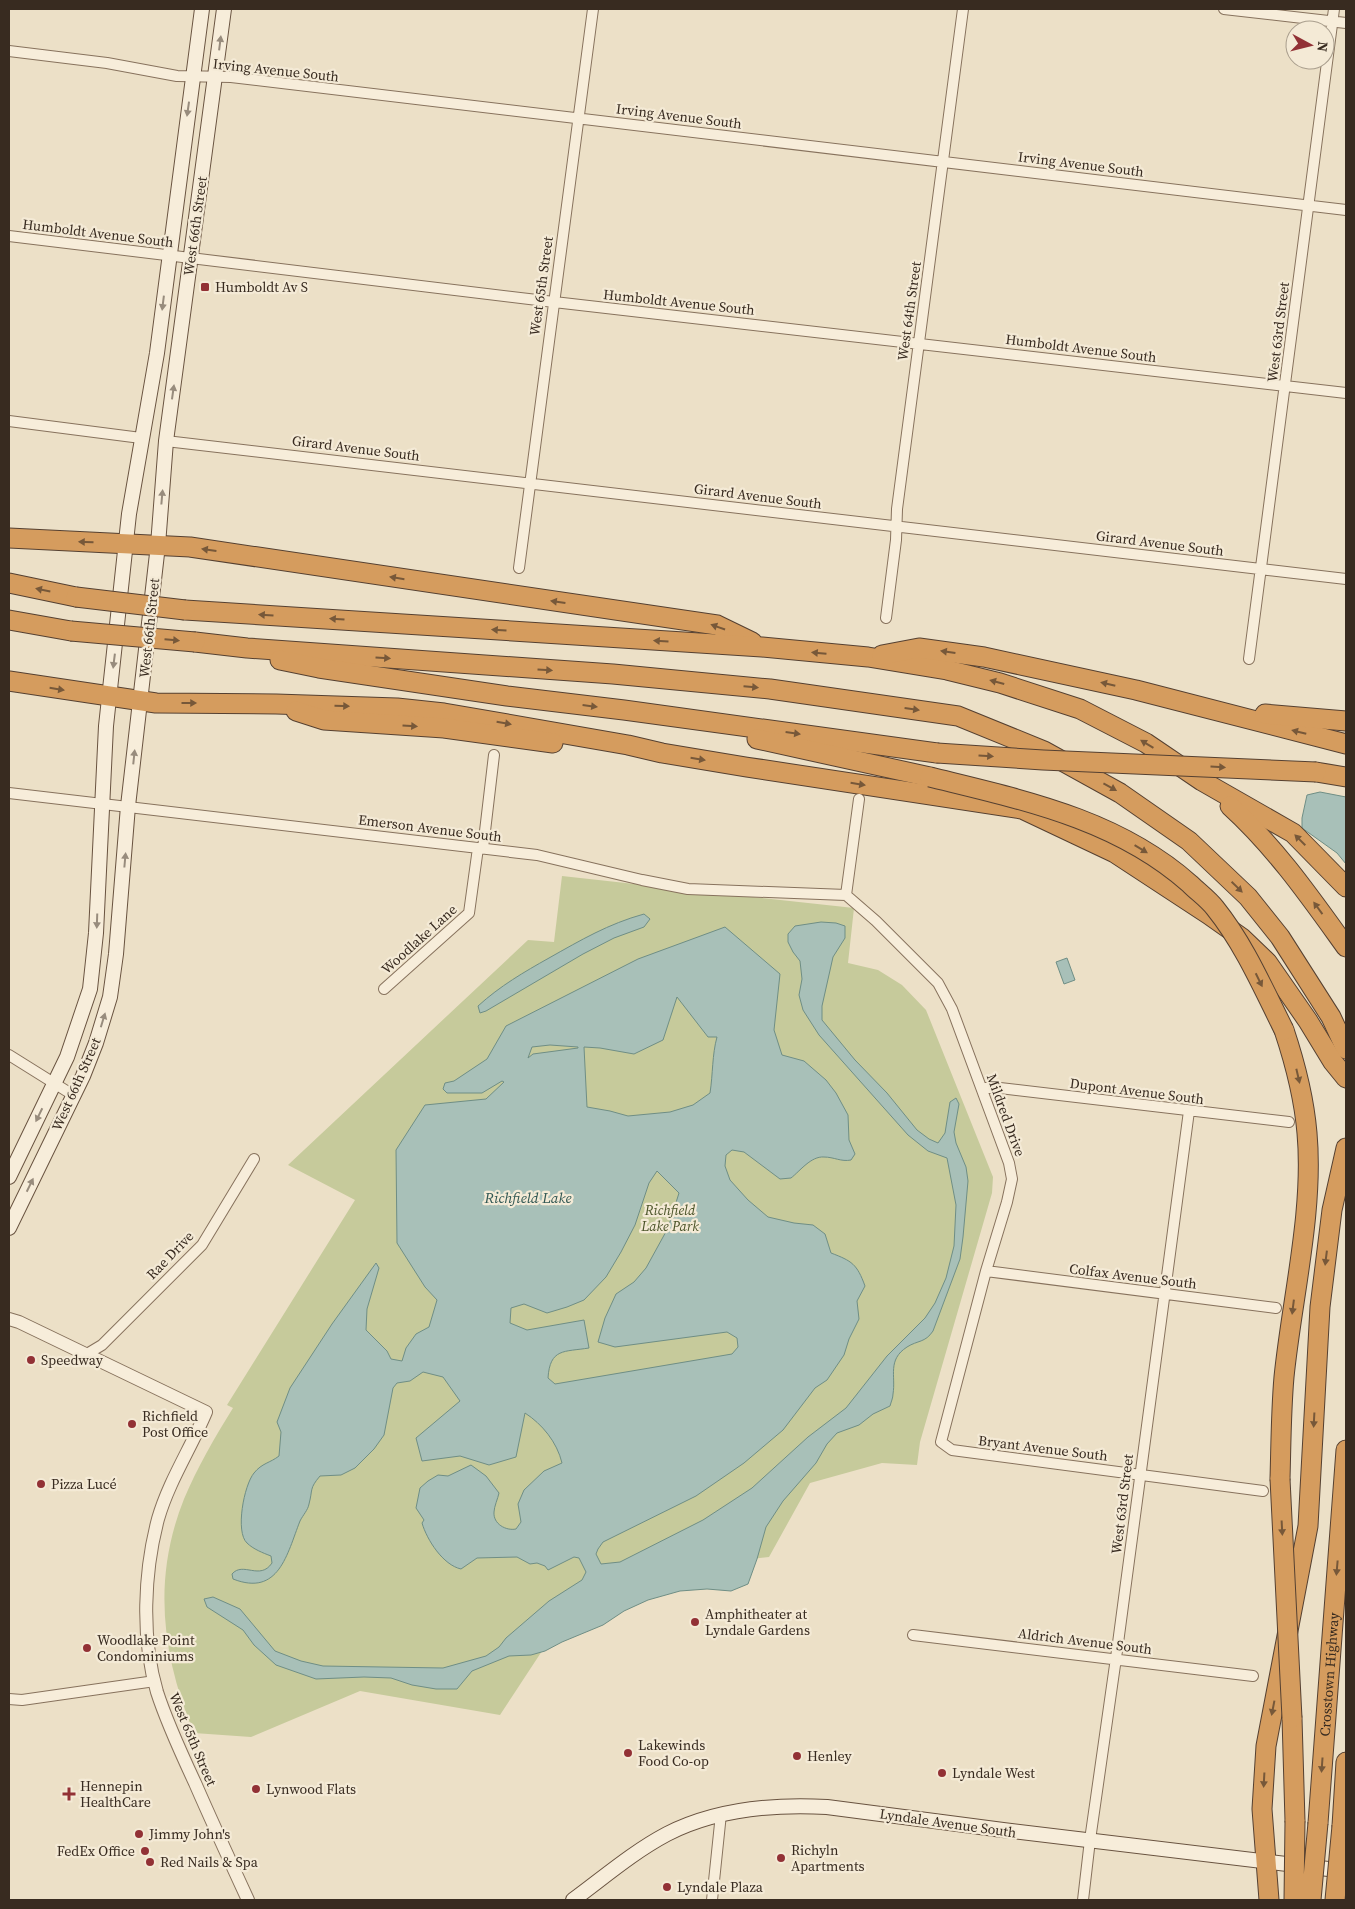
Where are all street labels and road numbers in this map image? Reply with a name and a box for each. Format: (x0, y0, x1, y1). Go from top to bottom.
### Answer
street label: Irving Avenue South (212, 53, 340, 87)
street label: Irving Avenue South (615, 98, 743, 134)
street label: Irving Avenue South (1017, 146, 1145, 182)
street label: West 66th Street (178, 175, 212, 277)
street label: Humboldt Avenue South (21, 214, 175, 252)
street label: West 65th Street (524, 235, 558, 337)
street label: West 64th Street (892, 260, 926, 362)
street label: West 63rd Street (1262, 280, 1294, 383)
street label: Humboldt Avenue South (602, 284, 756, 320)
street label: Humboldt Avenue South (1004, 329, 1158, 367)
street label: Girard Avenue South (291, 430, 421, 466)
street label: Girard Avenue South (693, 478, 823, 514)
street label: Girard Avenue South (1095, 525, 1225, 561)
street label: West 66th Street (134, 577, 164, 679)
street label: Emerson Avenue South (357, 809, 503, 847)
street label: Woodlake Lane (377, 900, 461, 978)
street label: West 66th Street (47, 1034, 106, 1134)
street label: Mildred Drive (982, 1071, 1030, 1159)
street label: Dupont Avenue South (1069, 1073, 1205, 1109)
street label: Rae Drive (142, 1226, 198, 1284)
street label: Colfax Avenue South (1068, 1258, 1198, 1294)
street label: Bryant Avenue South (977, 1430, 1109, 1466)
street label: West 63rd Street (1106, 1452, 1138, 1555)
street label: Crosstown Highway (1315, 1611, 1344, 1737)
street label: Aldrich Avenue South (1017, 1623, 1153, 1659)
street label: West 65th Street (164, 1689, 222, 1789)
street label: Lyndale Avenue South (878, 1803, 1018, 1843)

